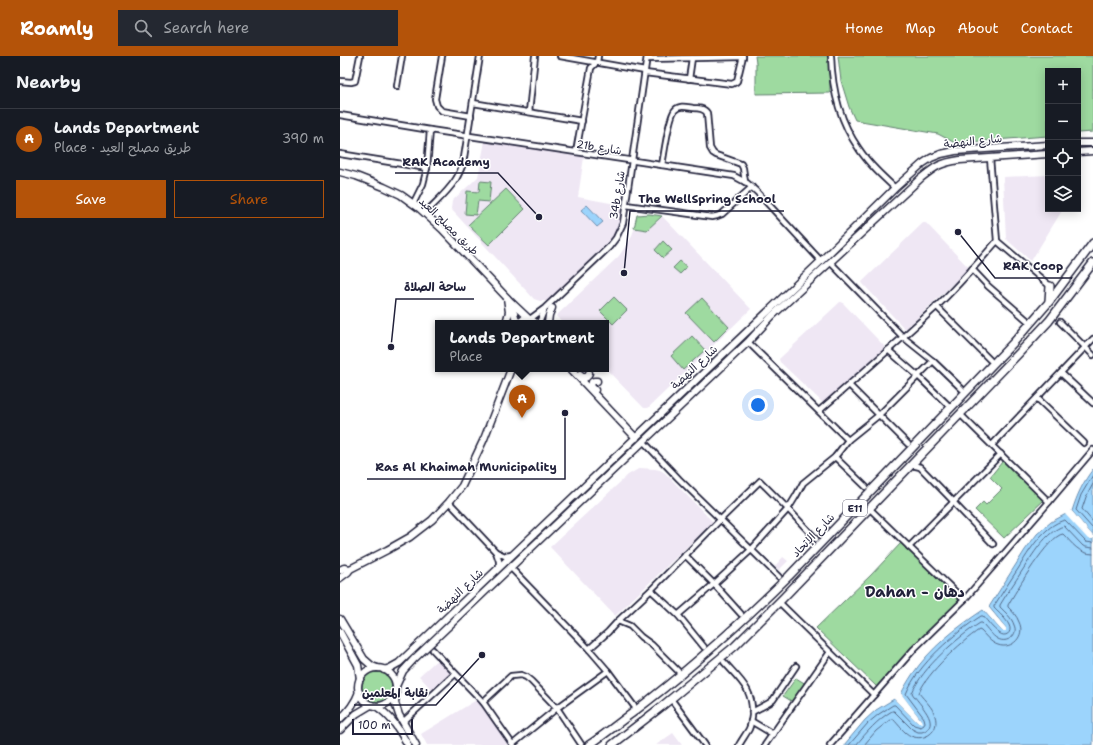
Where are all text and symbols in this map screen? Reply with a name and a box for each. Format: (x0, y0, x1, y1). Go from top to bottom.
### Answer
search box (118, 10, 398, 46)
text: Roamly (20, 16, 94, 41)
icon: search (132, 17, 154, 39)
text: Search here (164, 18, 249, 38)
text: Home (845, 19, 884, 37)
text: Map (906, 19, 936, 37)
text: About (958, 19, 999, 37)
text: Contact (1021, 19, 1073, 37)
map controls (1045, 68, 1081, 212)
button: + (1045, 68, 1081, 104)
text: Nearby (16, 71, 81, 93)
button: − (1045, 104, 1081, 140)
text: Lands Department (54, 118, 199, 138)
text: A (24, 130, 34, 147)
text: 390 m (282, 130, 324, 147)
street label: شارع النهضة (943, 131, 1003, 153)
street label: 21b شارع (575, 137, 623, 159)
text: Place · طريق مصلح العيد (54, 139, 191, 156)
button: locate (1045, 140, 1081, 176)
callout: RAK Academy (395, 149, 498, 173)
text: RAK Academy (402, 154, 490, 170)
street label: 34b شارع (606, 170, 630, 221)
button: layers (1045, 176, 1081, 212)
button: Save (16, 180, 166, 218)
button: Share (174, 180, 324, 218)
callout: The WellSpring School (630, 187, 784, 211)
text: The WellSpring School (638, 191, 776, 207)
street label: طريق مصلح العيد (416, 194, 482, 259)
callout: RAK Coop (995, 254, 1072, 278)
text: RAK Coop (1003, 258, 1063, 274)
callout: ساحة الصلاة (396, 275, 474, 299)
text: ساحة الصلاة (404, 279, 466, 295)
popup (435, 320, 609, 372)
text: Lands Department (449, 328, 595, 348)
street label: شارع النهضة (668, 342, 722, 394)
text: Place (449, 348, 483, 365)
pin: A (509, 385, 535, 418)
your location (748, 395, 768, 415)
callout: Ras Al Khaimah Municipality (367, 455, 565, 479)
text: Ras Al Khaimah Municipality (375, 459, 557, 475)
road number: E11 (843, 500, 867, 516)
street label: شارع الإتحاد (789, 510, 839, 561)
street label: شارع النهضة (434, 566, 487, 618)
district label: Dahan - دهان (865, 582, 965, 602)
callout: نقابة المعلمين (354, 681, 436, 705)
text: نقابة المعلمين (362, 685, 428, 701)
scale bar (352, 717, 413, 736)
text: 100 m (358, 718, 391, 733)

